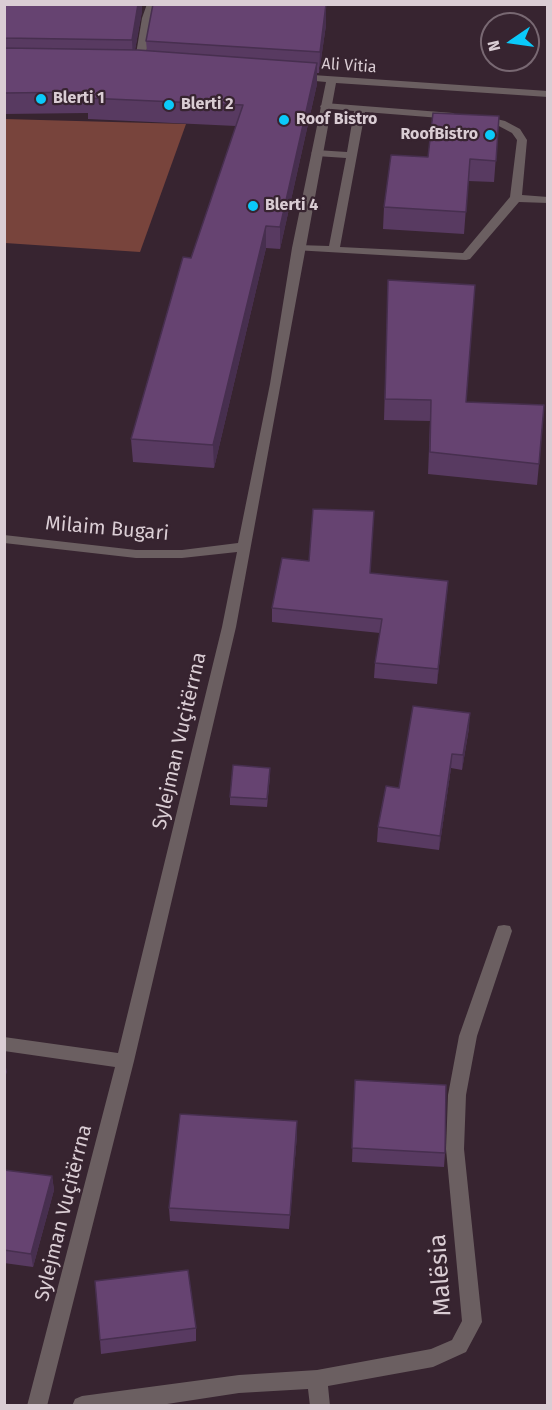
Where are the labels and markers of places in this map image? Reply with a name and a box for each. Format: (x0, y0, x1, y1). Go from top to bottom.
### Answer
place label: Blerti 1 (53, 89, 105, 109)
marker: Blerti 1 (34, 92, 48, 106)
place label: Blerti 2 (181, 95, 234, 115)
marker: Blerti 2 (162, 98, 176, 112)
place label: Roof Bistro (296, 110, 377, 130)
marker: Roof Bistro (277, 113, 291, 127)
place label: RoofBistro (400, 125, 478, 145)
marker: RoofBistro (483, 128, 497, 142)
place label: Blerti 4 (265, 196, 318, 216)
marker: Blerti 4 (246, 199, 260, 213)

